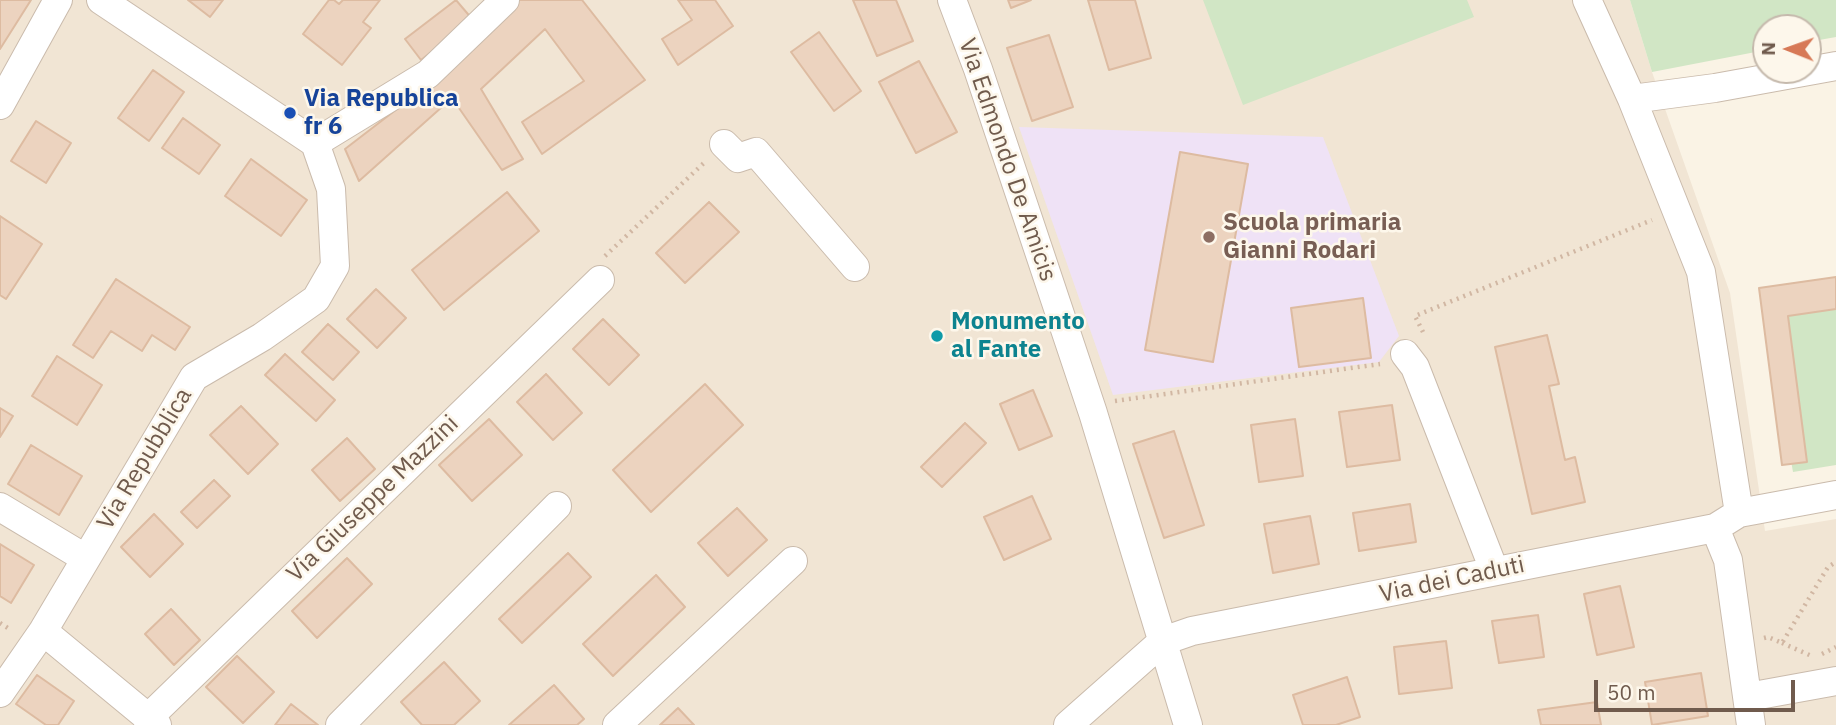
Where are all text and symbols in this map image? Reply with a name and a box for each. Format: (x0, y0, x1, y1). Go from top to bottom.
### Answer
north arrow (1752, 14, 1822, 84)
street label: Via Edmondo De Amicis (952, 35, 1062, 285)
text: N (1756, 42, 1780, 56)
place label: Via Republica fr 6 (304, 85, 459, 141)
marker: Via Republica fr 6 (282, 105, 298, 121)
place label: Scuola primaria Gianni Rodari (1223, 209, 1401, 265)
marker: Scuola primaria Gianni Rodari (1201, 229, 1217, 245)
place label: Monumento al Fante (951, 308, 1085, 364)
marker: Monumento al Fante (929, 328, 945, 344)
street label: Via Repubblica (91, 383, 199, 535)
street label: Via Giuseppe Mazzini (281, 410, 465, 588)
street label: Via dei Caduti (1377, 551, 1527, 609)
scale bar (1598, 666, 1799, 710)
text: 50 m (1607, 678, 1656, 706)

